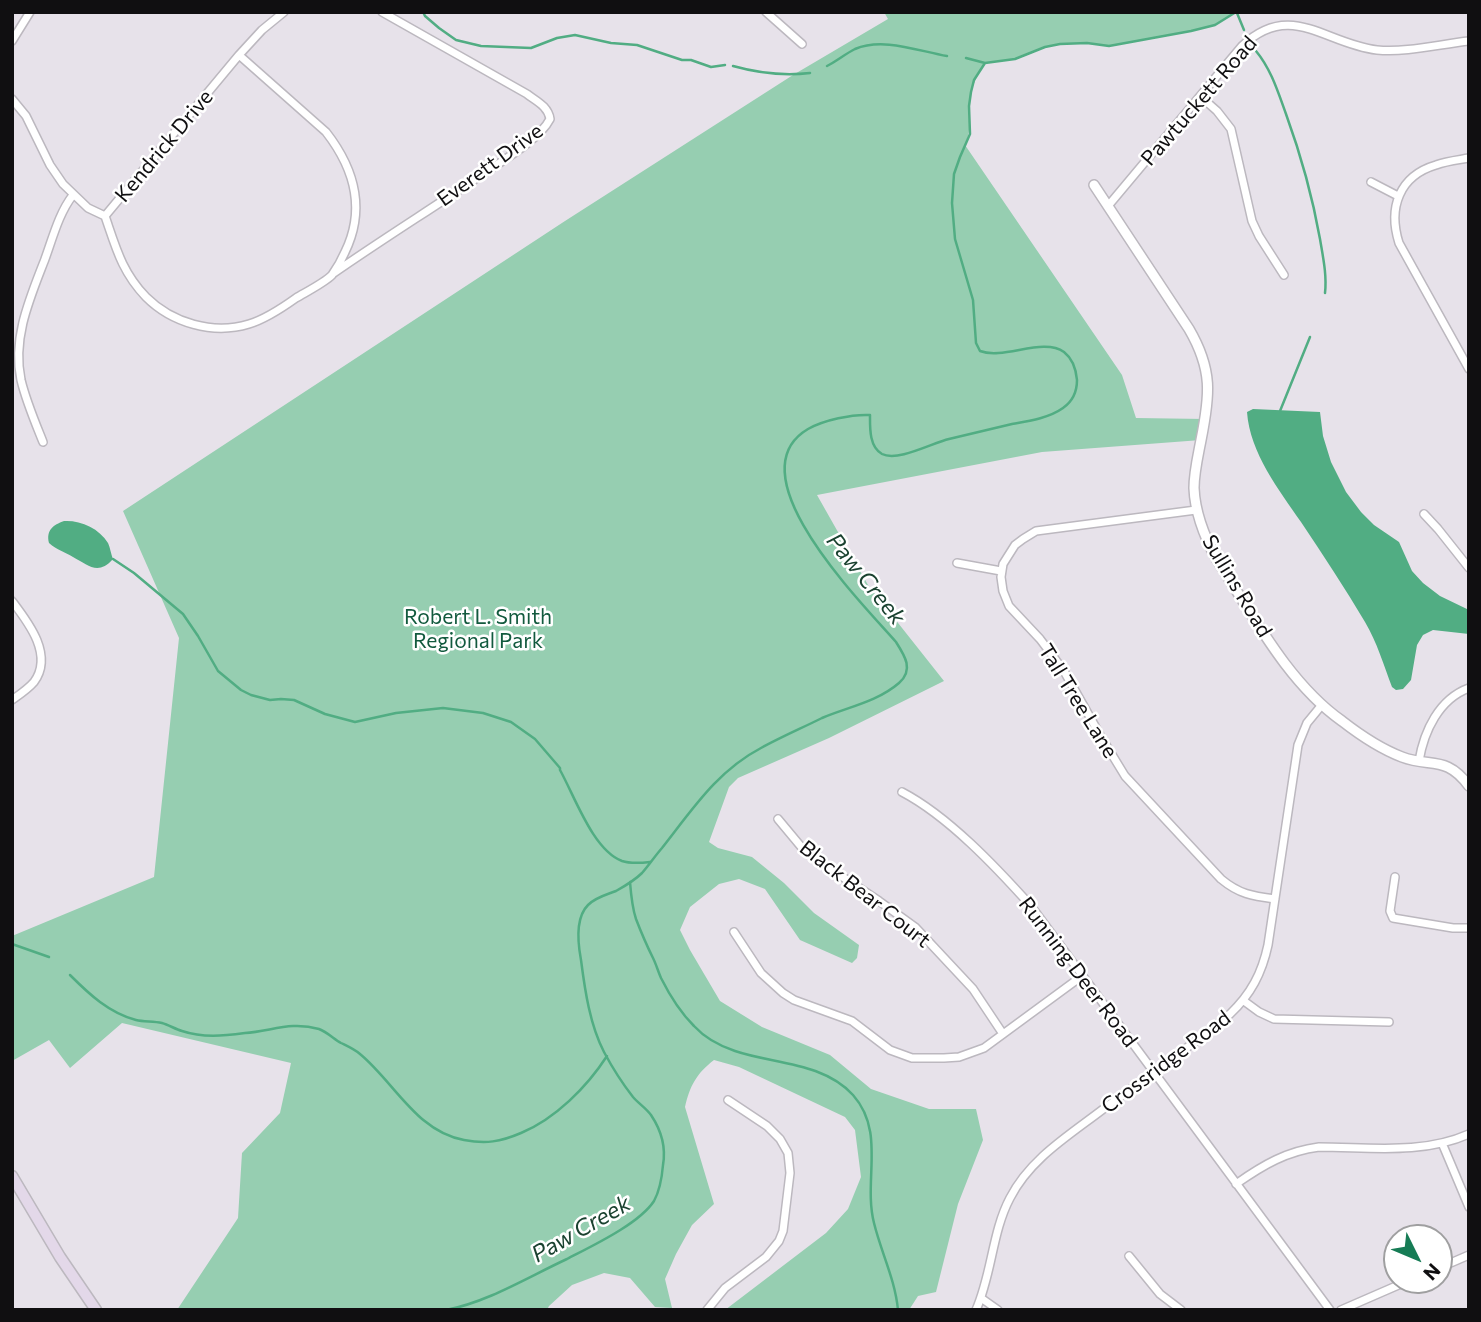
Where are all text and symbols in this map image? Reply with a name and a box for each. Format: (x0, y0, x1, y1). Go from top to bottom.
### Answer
street label: Pawtuckett Road (1136, 31, 1262, 171)
street label: Kendrick Drive (110, 85, 218, 207)
street label: Everett Drive (432, 118, 548, 212)
water label: Paw Creek (821, 528, 911, 630)
street label: Sullins Road (1197, 530, 1277, 642)
park label: Robert L. Smith Regional Park (404, 604, 552, 654)
street label: Tall Tree Lane (1033, 639, 1123, 763)
street label: Black Bear Court (794, 835, 936, 953)
street label: Running Deer Road (1013, 892, 1143, 1052)
street label: Crossridge Road (1097, 1005, 1235, 1119)
water label: Paw Creek (526, 1190, 636, 1268)
north arrow (1383, 1224, 1453, 1294)
text: N (1419, 1259, 1446, 1285)

